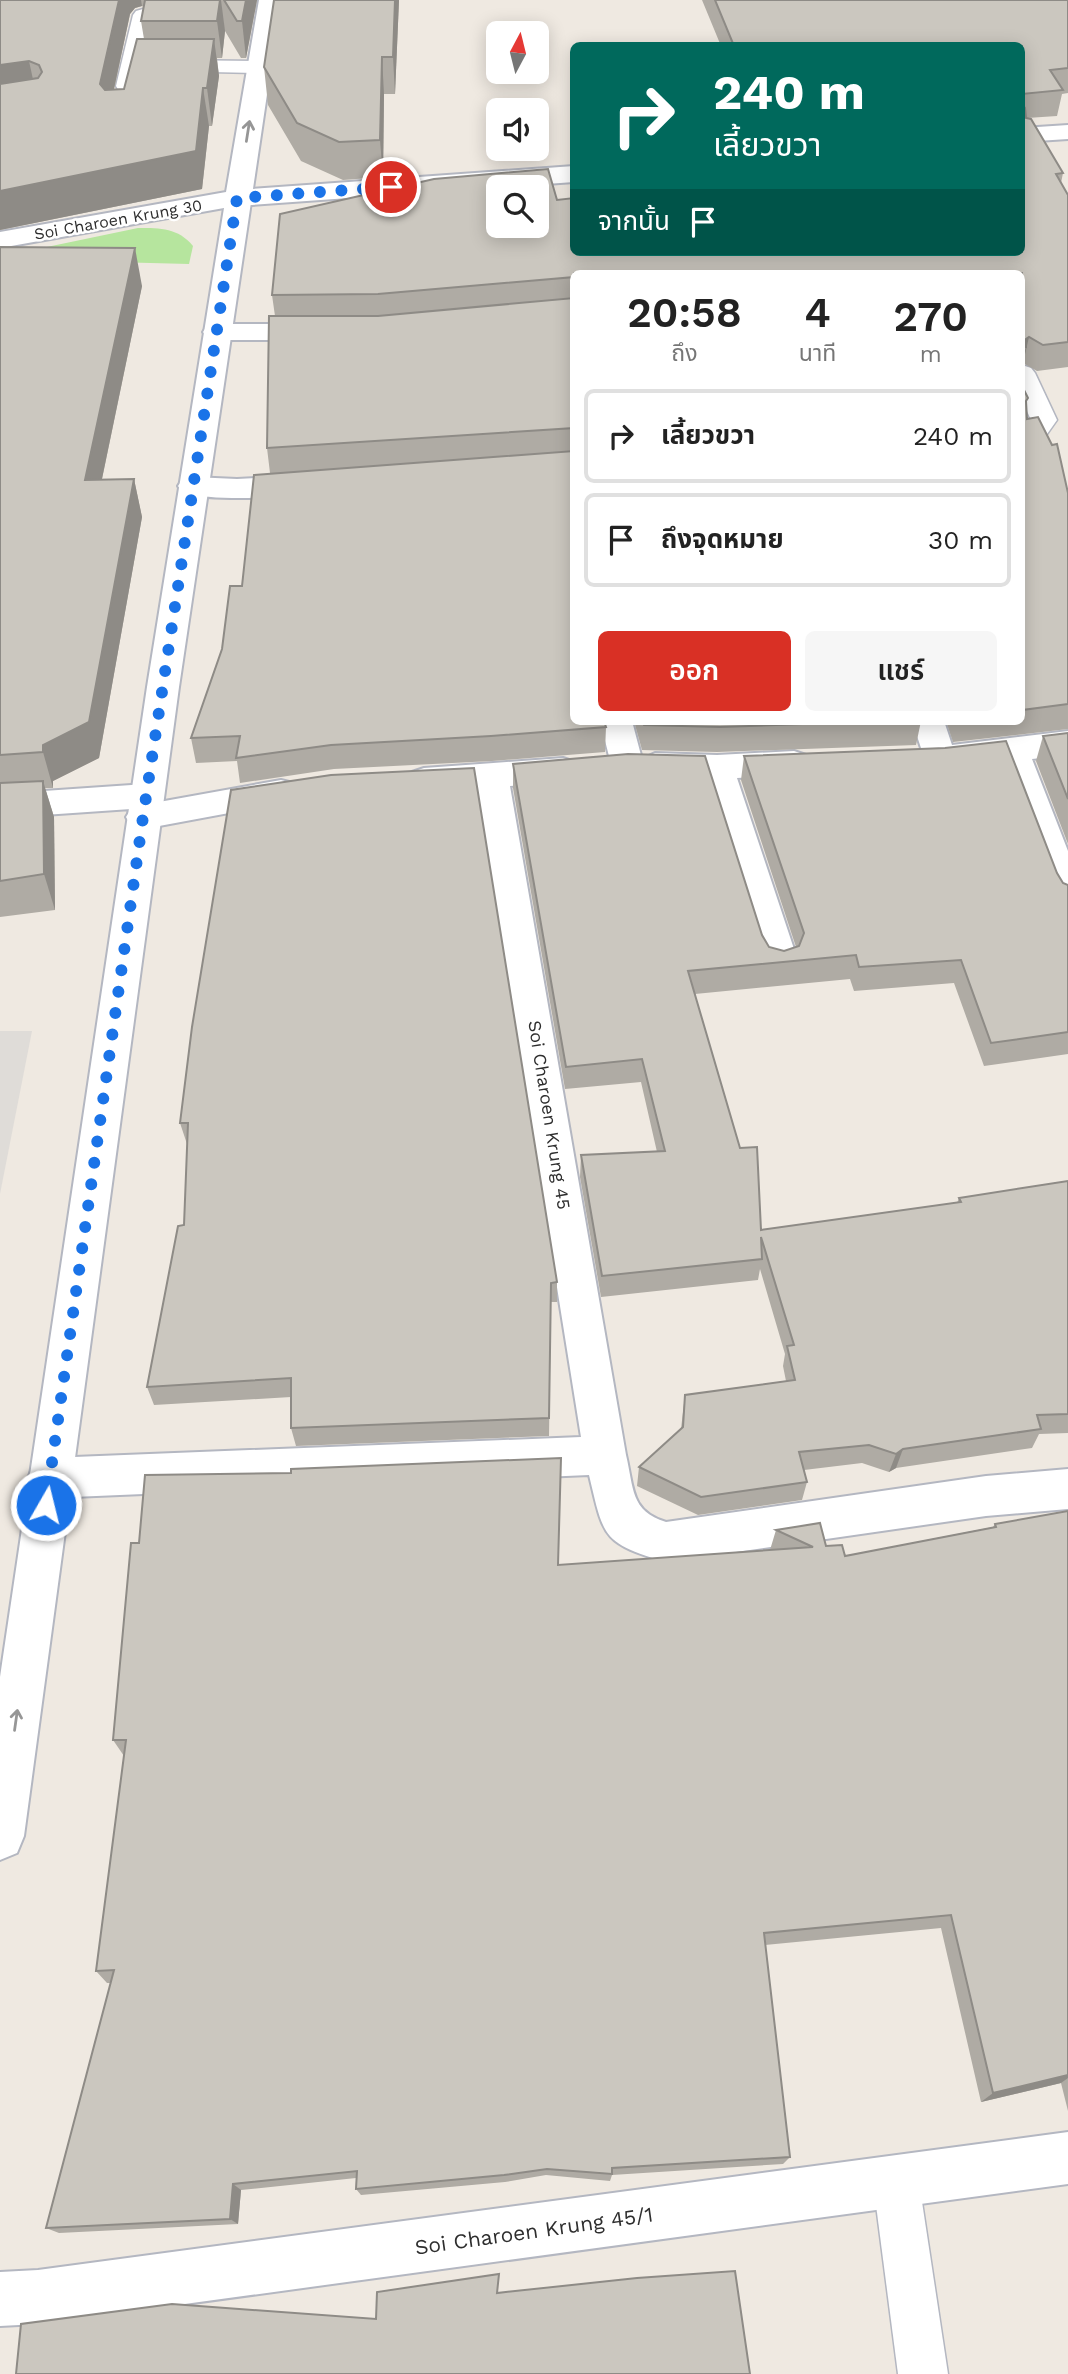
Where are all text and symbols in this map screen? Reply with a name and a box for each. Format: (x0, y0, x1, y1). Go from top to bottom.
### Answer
north arrow (486, 21, 550, 84)
map controls (486, 21, 549, 238)
text: 240 m (713, 63, 865, 121)
icon: right (598, 70, 689, 161)
button: sound (486, 98, 549, 161)
one-way arrow (242, 120, 255, 143)
text: เลี้ยวขวา (713, 126, 821, 164)
pin (361, 157, 421, 217)
icon: arrive (372, 168, 410, 206)
button: search (486, 175, 549, 238)
street label: Soi Charoen Krung 30 (33, 195, 203, 244)
icon: arrive (684, 203, 722, 241)
text: จากนั้น (598, 206, 670, 236)
text: 20:58 (627, 288, 742, 337)
text: 4 (804, 288, 831, 337)
text: 270 (893, 292, 968, 341)
text: ถึง (671, 340, 698, 367)
text: นาที (799, 340, 836, 367)
text: m (920, 341, 942, 368)
icon: right (602, 417, 640, 455)
text: เลี้ยวขวา (661, 420, 755, 450)
text: 240 m (913, 421, 993, 451)
icon: arrive (602, 521, 640, 559)
text: ถึงจุดหมาย (661, 524, 784, 554)
text: 30 m (928, 525, 993, 555)
button: ออก (598, 631, 791, 711)
button: แชร์ (805, 631, 997, 711)
street label: Soi Charoen Krung 45 (524, 1019, 575, 1211)
position arrow (9, 1468, 83, 1542)
one-way arrow (10, 1709, 23, 1732)
street label: Soi Charoen Krung 45/1 (413, 2201, 655, 2260)

